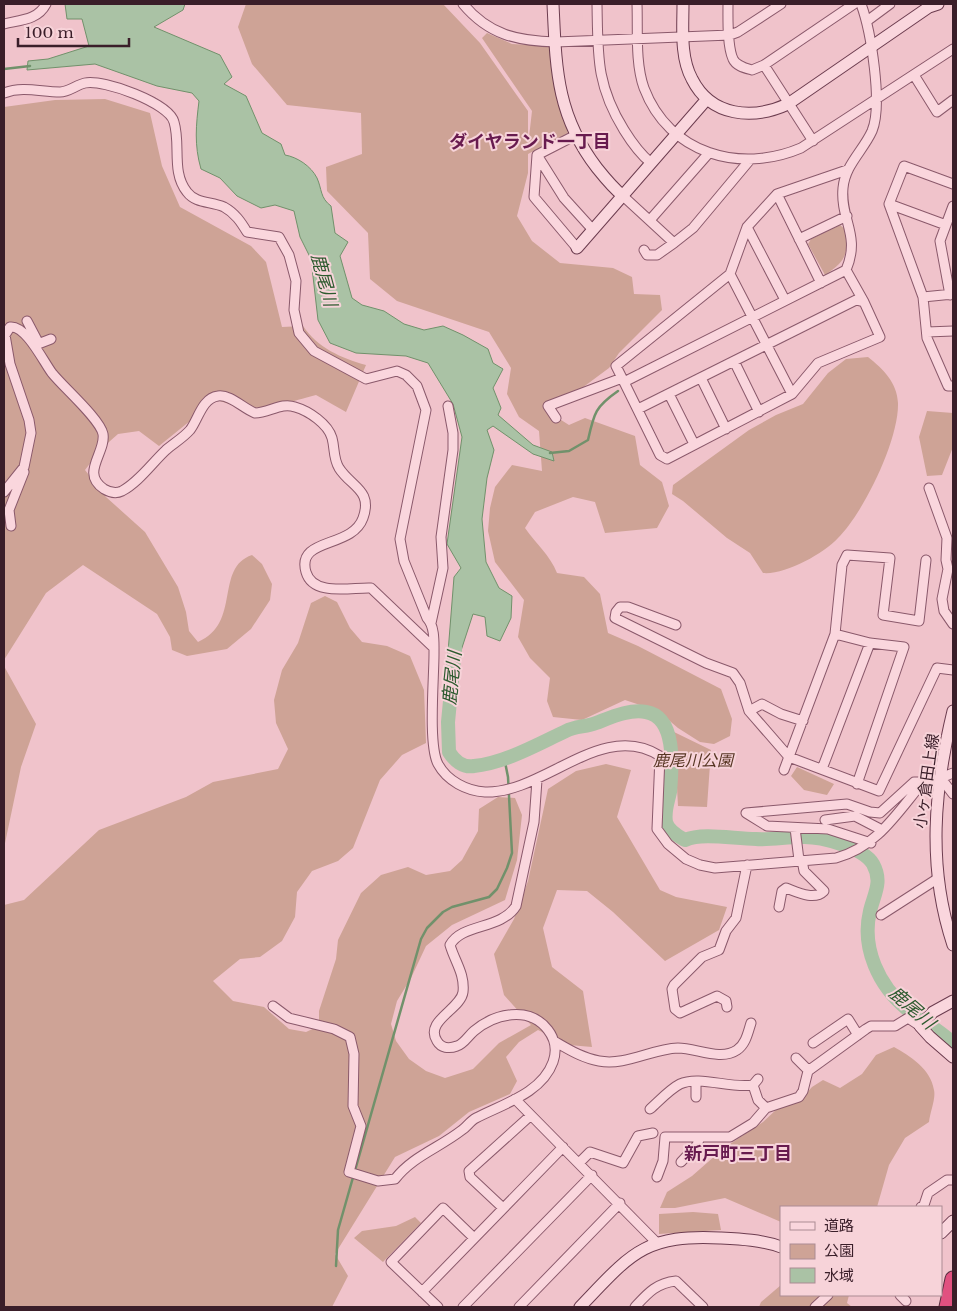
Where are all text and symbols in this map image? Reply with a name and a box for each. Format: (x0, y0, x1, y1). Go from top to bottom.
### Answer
scale bar (18, 15, 129, 47)
text: 100 m (25, 23, 74, 42)
district label: ダイヤランド一丁目 (449, 131, 611, 153)
water label: 鹿尾川 (306, 251, 342, 311)
water label: 鹿尾川 (438, 648, 466, 706)
street label: 小ヶ倉田上線 (909, 732, 943, 830)
park label: 鹿尾川公園 (653, 750, 735, 770)
water label: 鹿尾川 (884, 982, 941, 1035)
district label: 新戸町三丁目 (684, 1143, 792, 1165)
legend (780, 1206, 942, 1296)
text: 道路 (824, 1216, 854, 1235)
text: 公園 (824, 1241, 854, 1260)
text: 水域 (824, 1266, 854, 1285)

